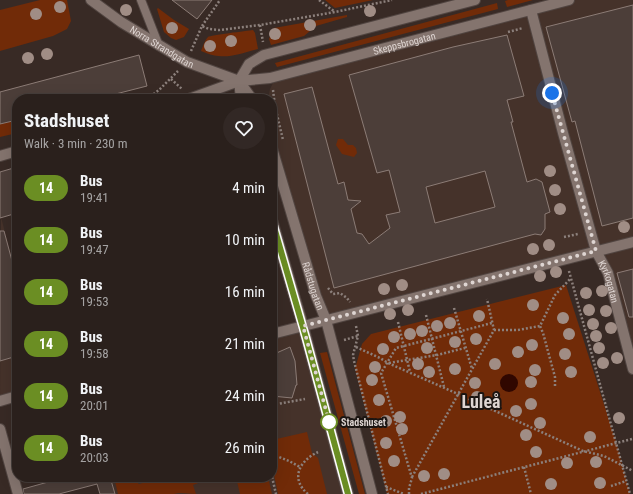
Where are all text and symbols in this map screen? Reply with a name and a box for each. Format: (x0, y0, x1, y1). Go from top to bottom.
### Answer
street label: Norra Strandgatan (128, 24, 195, 70)
street label: Skeppsbrogatan (372, 30, 437, 57)
your location (542, 83, 562, 103)
button: heart (223, 107, 265, 149)
text: Stadshuset (24, 109, 109, 132)
text: Walk · 3 min · 230 m (24, 136, 128, 151)
text: Bus (80, 172, 103, 190)
text: 4 min (232, 179, 265, 197)
text: 14 (39, 180, 53, 196)
text: 19:41 (80, 190, 109, 205)
text: Bus (80, 224, 103, 242)
text: 10 min (225, 231, 265, 249)
text: 14 (39, 232, 53, 248)
text: 19:47 (80, 242, 109, 257)
street label: Kyrkogatan (596, 258, 621, 304)
street label: Rådstugatan (300, 261, 326, 312)
text: Bus (80, 276, 103, 294)
text: 16 min (225, 283, 265, 301)
text: 14 (39, 284, 53, 300)
text: 19:53 (80, 294, 109, 309)
text: Bus (80, 328, 103, 346)
text: 21 min (225, 335, 265, 353)
text: 14 (39, 336, 53, 352)
text: 19:58 (80, 346, 109, 361)
text: Bus (80, 380, 103, 398)
text: 24 min (225, 387, 265, 405)
text: 14 (39, 388, 53, 404)
district label: Luleå (462, 391, 500, 412)
text: 20:01 (80, 398, 109, 413)
marker: Stadshuset (320, 413, 338, 431)
place label: Stadshuset (341, 417, 386, 428)
text: Bus (80, 432, 103, 450)
text: 26 min (225, 439, 265, 457)
text: 14 (39, 440, 53, 456)
text: 20:03 (80, 450, 109, 465)

